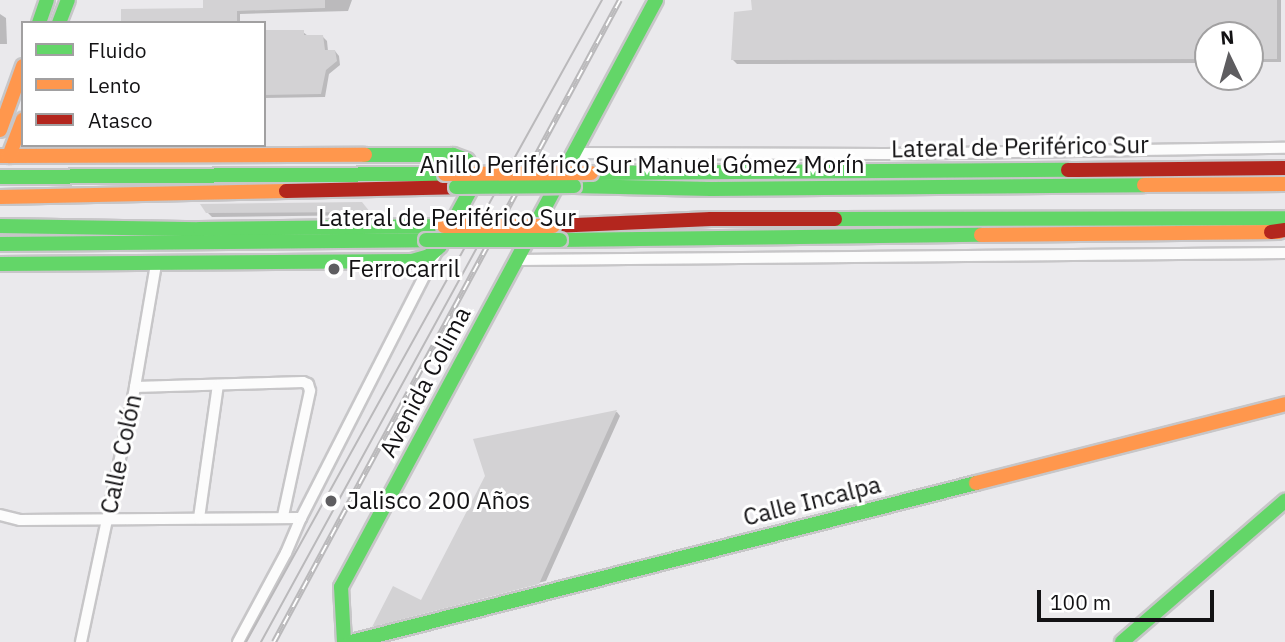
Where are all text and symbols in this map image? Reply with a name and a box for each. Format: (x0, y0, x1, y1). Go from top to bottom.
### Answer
legend (21, 21, 266, 147)
north arrow (1194, 21, 1264, 91)
text: N (1219, 25, 1235, 50)
text: Fluido (88, 36, 147, 64)
text: Lento (88, 71, 141, 99)
text: Atasco (88, 106, 152, 134)
street label: Lateral de Periférico Sur (891, 130, 1149, 164)
street label: Anillo Periférico Sur Manuel Gómez Morín (419, 151, 865, 179)
street label: Lateral de Periférico Sur (318, 204, 576, 232)
place label: Ferrocarril (348, 255, 460, 283)
marker: Ferrocarril (326, 261, 342, 277)
street label: Avenida Colima (373, 302, 477, 462)
street label: Calle Colón (94, 392, 148, 516)
street label: Calle Incalpa (740, 470, 884, 532)
place label: Jalisco 200 Años (347, 487, 530, 515)
marker: Jalisco 200 Años (321, 491, 341, 511)
scale bar (1040, 576, 1217, 620)
text: 100 m (1050, 588, 1111, 616)

